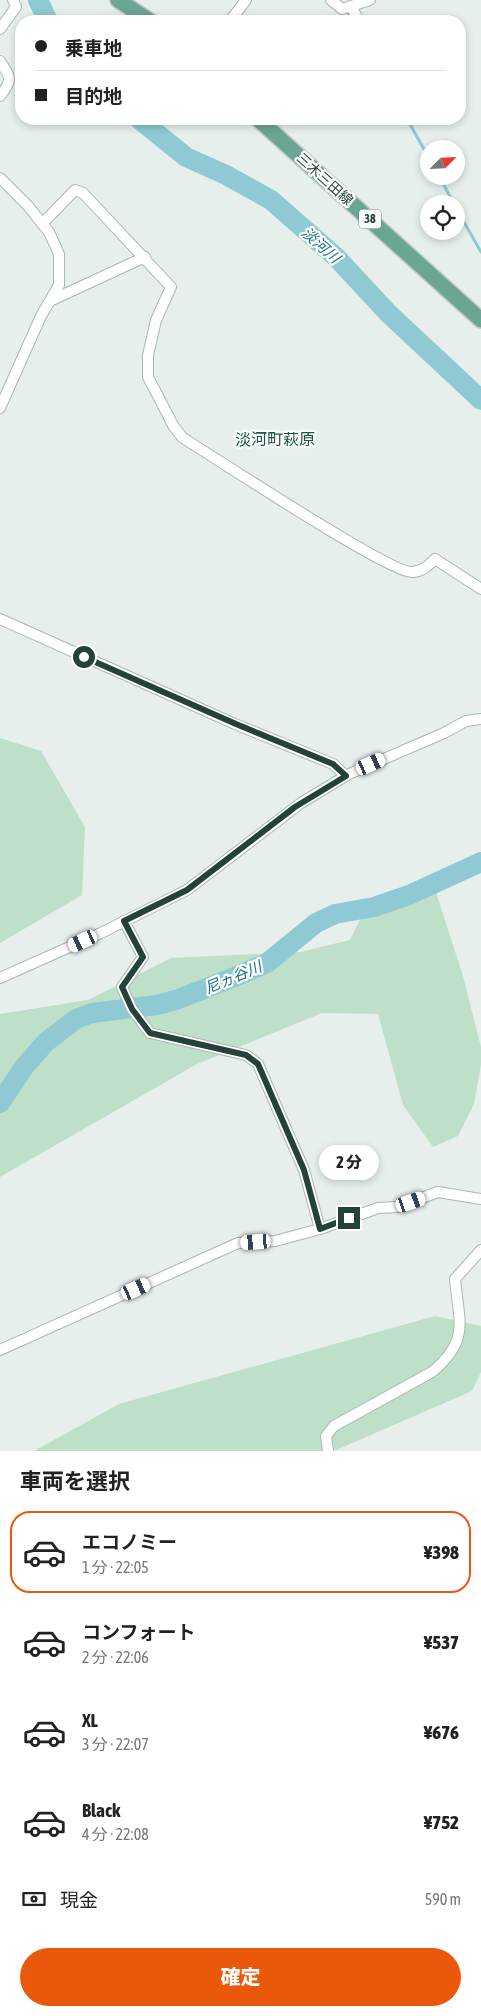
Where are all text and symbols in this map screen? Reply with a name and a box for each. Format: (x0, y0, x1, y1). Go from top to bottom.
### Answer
text: 乗車地 (65, 37, 122, 59)
text: 目的地 (65, 85, 122, 107)
north arrow (420, 140, 465, 185)
map controls (420, 140, 465, 240)
street label: 三木三田線 (294, 150, 356, 208)
button: locate (420, 195, 465, 240)
road number: 38 (359, 210, 381, 228)
water label: 淡河川 (299, 224, 345, 268)
district label: 淡河町萩原 (235, 430, 315, 448)
route start (73, 646, 95, 668)
car (354, 751, 387, 777)
car (66, 928, 99, 954)
water label: 尼ヵ谷川 (202, 957, 266, 997)
callout: 2 分 (319, 1146, 379, 1180)
text: 2 分 (336, 1153, 362, 1171)
car (394, 1190, 427, 1214)
route end (338, 1207, 360, 1229)
car (240, 1233, 271, 1251)
car (119, 1276, 152, 1302)
text: 車両を選択 (20, 1468, 130, 1494)
icon: car (22, 1530, 67, 1575)
text: エコノミー (82, 1531, 177, 1553)
text: ¥398 (424, 1541, 459, 1563)
text: 1 分 · 22:05 (82, 1558, 149, 1576)
icon: car (22, 1620, 67, 1665)
text: コンフォート (82, 1621, 195, 1643)
text: ¥537 (424, 1631, 459, 1653)
text: 2 分 · 22:06 (82, 1648, 149, 1666)
text: XL (82, 1709, 98, 1731)
icon: car (22, 1710, 67, 1755)
text: ¥676 (424, 1721, 459, 1743)
text: 3 分 · 22:07 (82, 1735, 149, 1753)
text: Black (82, 1799, 120, 1821)
icon: car (22, 1800, 67, 1845)
text: ¥752 (424, 1811, 459, 1833)
text: 4 分 · 22:08 (82, 1825, 149, 1843)
icon: cash (20, 1885, 48, 1913)
text: 現金 (60, 1889, 98, 1911)
text: 590 m (425, 1890, 461, 1908)
button: 確定 (20, 1948, 461, 2006)

